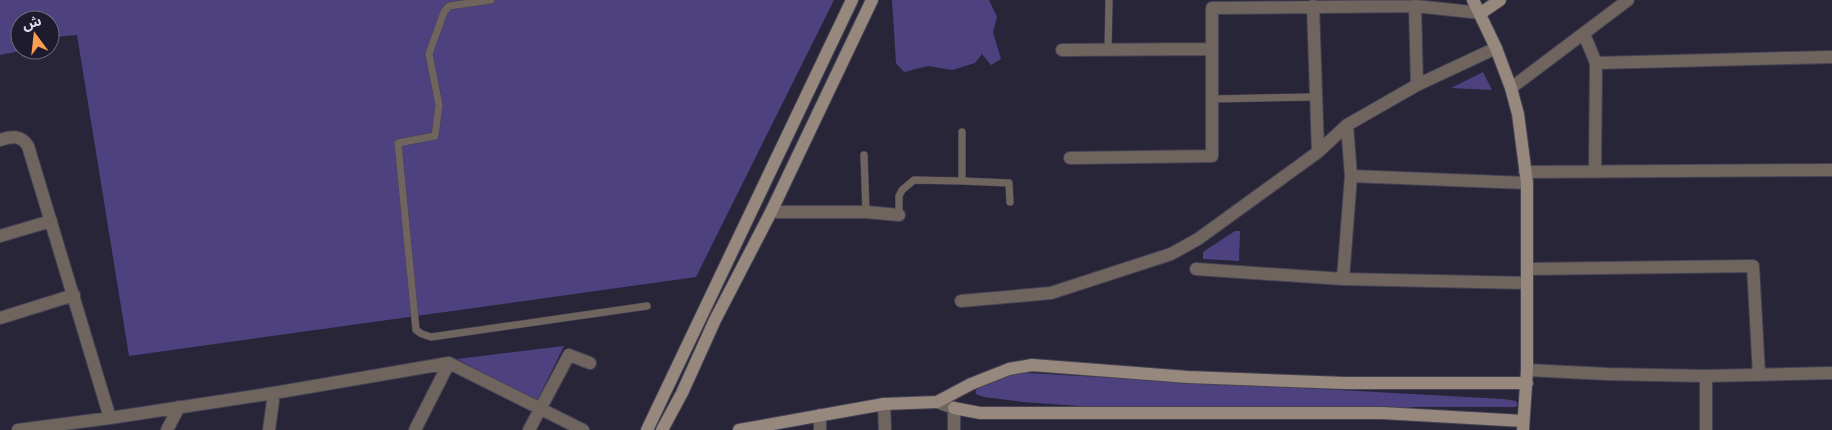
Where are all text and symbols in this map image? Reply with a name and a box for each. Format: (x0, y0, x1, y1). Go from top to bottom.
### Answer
north arrow (10, 10, 60, 60)
text: ش (20, 12, 43, 33)

